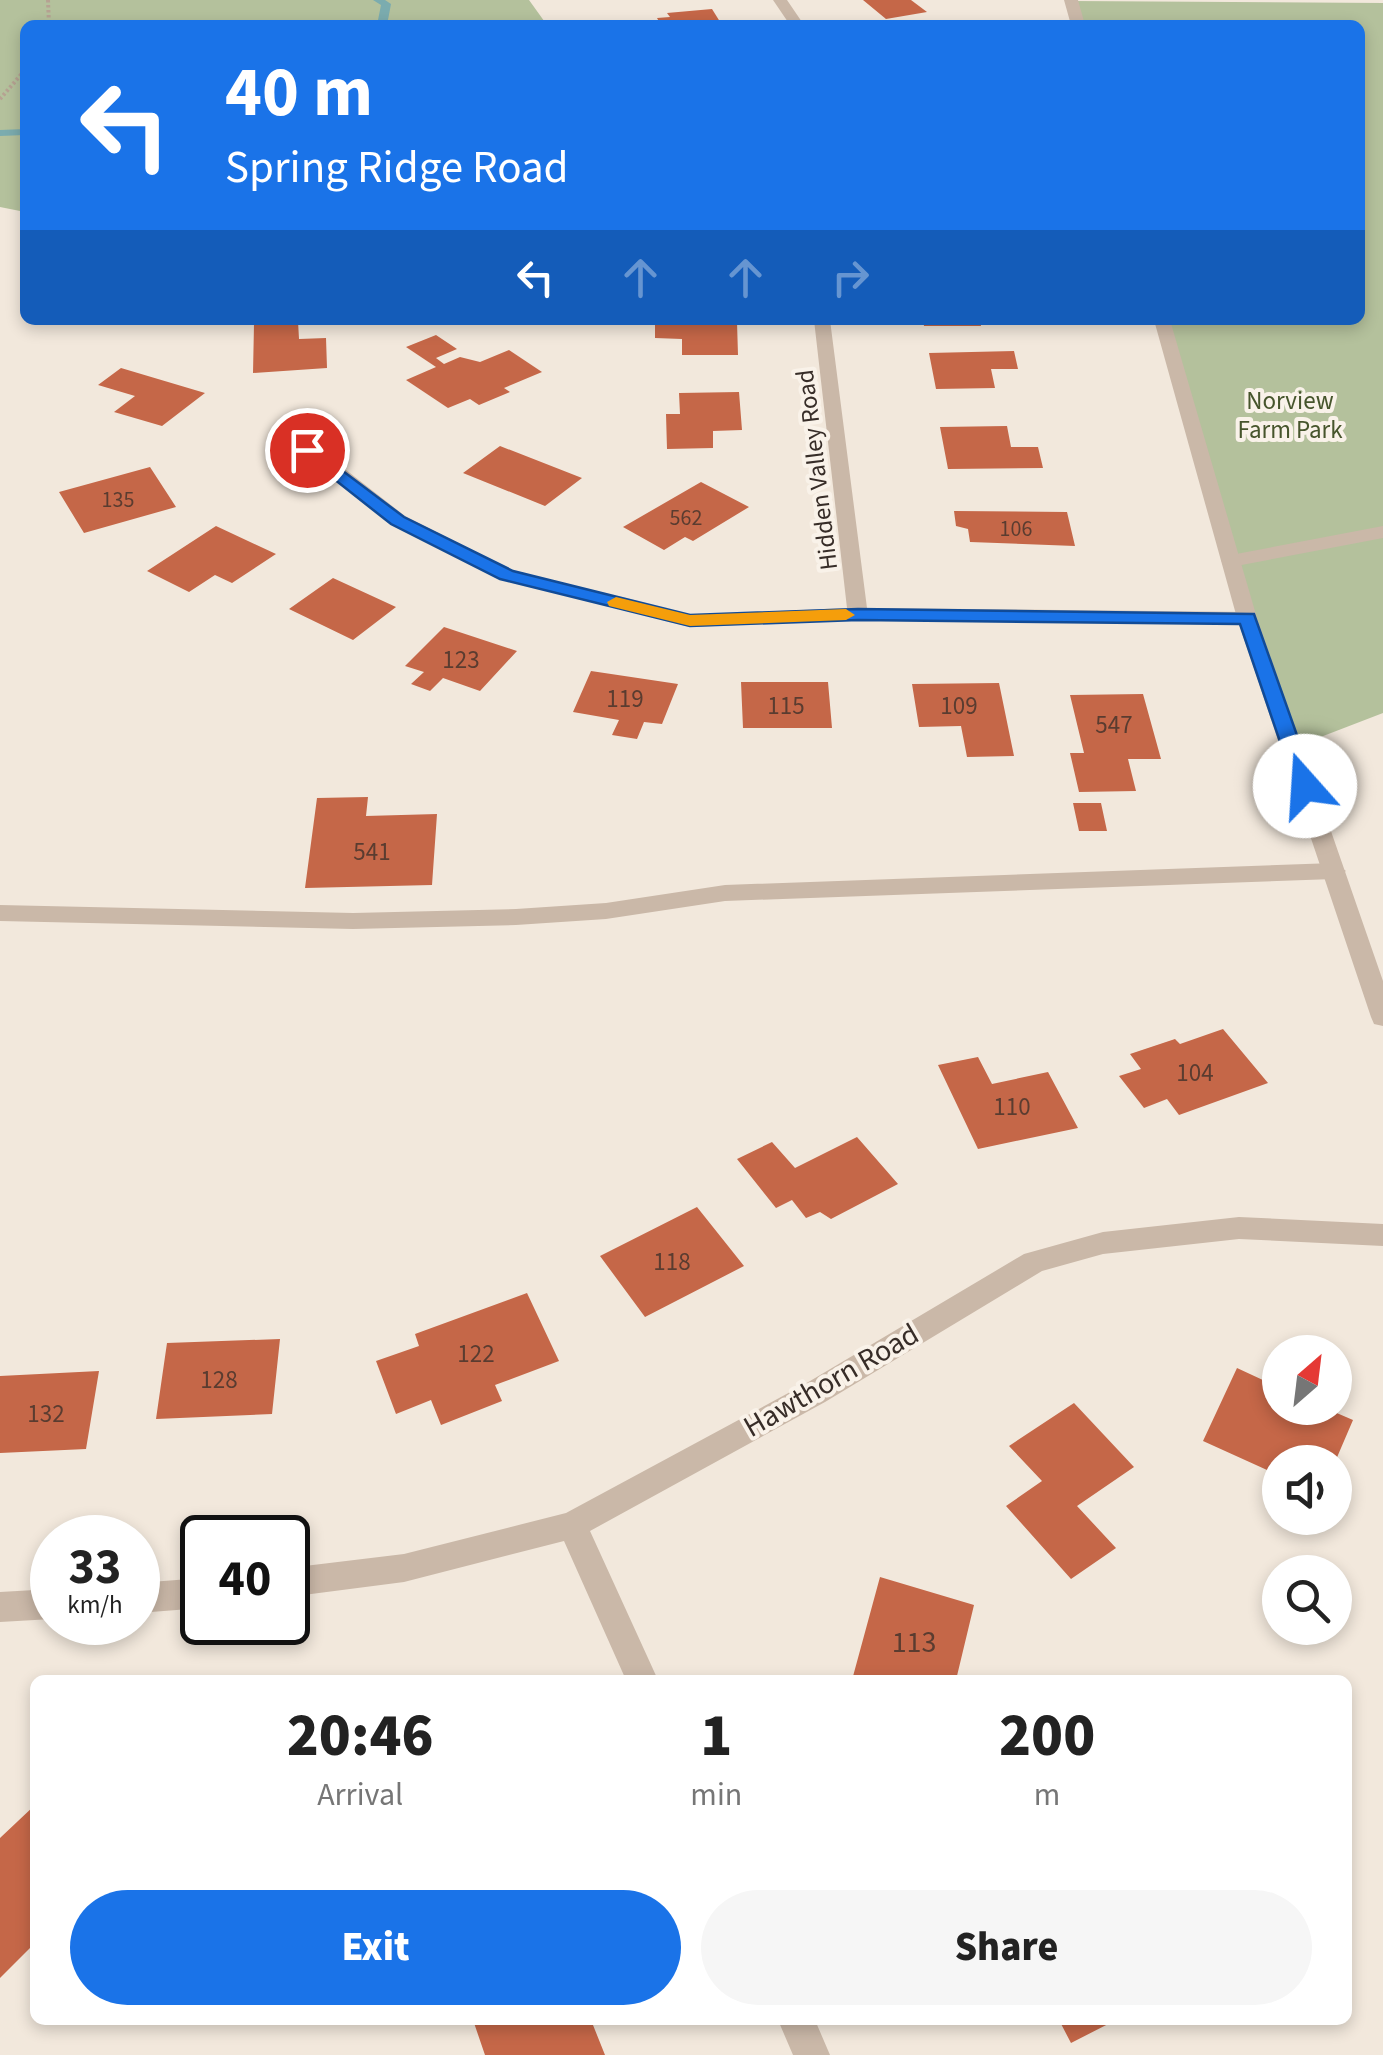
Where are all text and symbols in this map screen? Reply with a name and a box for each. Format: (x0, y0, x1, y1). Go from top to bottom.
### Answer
text: 40 m (225, 43, 373, 143)
icon: left (60, 60, 190, 190)
text: Spring Ridge Road (225, 136, 569, 200)
icon: left (508, 250, 563, 305)
icon: ahead (613, 250, 668, 305)
icon: ahead (718, 250, 773, 305)
icon: right (823, 250, 878, 305)
street label: Hidden Valley Road (787, 368, 847, 572)
park label: Norview Farm Park (1237, 383, 1343, 448)
pin (265, 408, 350, 493)
icon: arrive (280, 423, 335, 478)
house number: 135 (102, 484, 134, 516)
house number: 562 (670, 502, 702, 534)
house number: 106 (1000, 513, 1032, 545)
house number: 123 (442, 642, 480, 678)
house number: 119 (606, 681, 644, 717)
house number: 115 (767, 688, 805, 724)
house number: 109 (940, 688, 978, 724)
house number: 547 (1095, 707, 1133, 743)
position arrow (1253, 734, 1357, 838)
house number: 541 (353, 834, 391, 870)
house number: 104 (1176, 1055, 1214, 1091)
house number: 110 (993, 1089, 1031, 1125)
house number: 118 (653, 1244, 691, 1280)
street label: Hawthorn Road (736, 1313, 927, 1448)
north arrow (1262, 1335, 1352, 1425)
map controls (1262, 1335, 1352, 1645)
house number: 122 (457, 1336, 495, 1372)
house number: 128 (200, 1362, 238, 1398)
house number: 132 (27, 1396, 65, 1432)
button: sound (1262, 1445, 1352, 1535)
speed limit sign: 40 (180, 1515, 310, 1645)
text: 33 (69, 1532, 121, 1603)
button: search (1262, 1555, 1352, 1645)
text: km/h (67, 1587, 123, 1623)
house number: 113 (892, 1621, 936, 1664)
text: 20:46 (287, 1694, 434, 1779)
text: 1 (700, 1694, 732, 1779)
text: 200 (999, 1694, 1095, 1779)
text: Arrival (317, 1772, 403, 1818)
text: min (690, 1772, 742, 1818)
text: m (1034, 1772, 1060, 1818)
button: Exit (70, 1890, 681, 2005)
button: Share (701, 1890, 1312, 2005)

